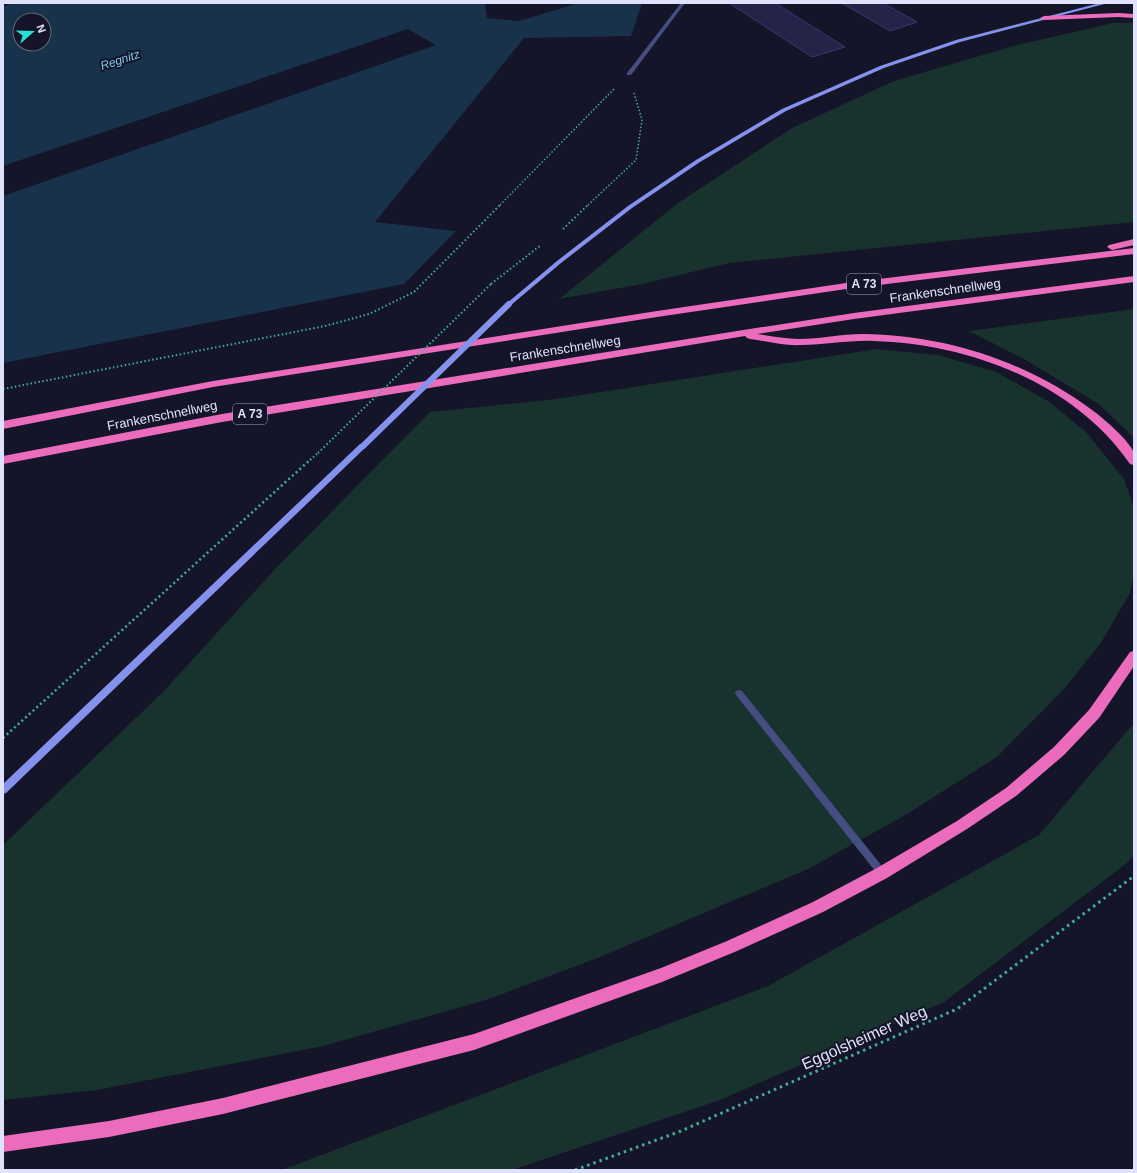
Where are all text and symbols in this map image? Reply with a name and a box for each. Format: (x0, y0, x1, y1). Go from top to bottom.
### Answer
north arrow (12, 12, 52, 52)
text: N (34, 23, 48, 34)
water label: Regnitz (98, 47, 142, 73)
road number: A 73 (847, 274, 881, 294)
street label: Frankenschnellweg (889, 275, 1002, 306)
street label: Frankenschnellweg (509, 332, 622, 365)
street label: Frankenschnellweg (106, 397, 219, 434)
road number: A 73 (233, 404, 267, 424)
street label: Eggolsheimer Weg (799, 1002, 929, 1073)

